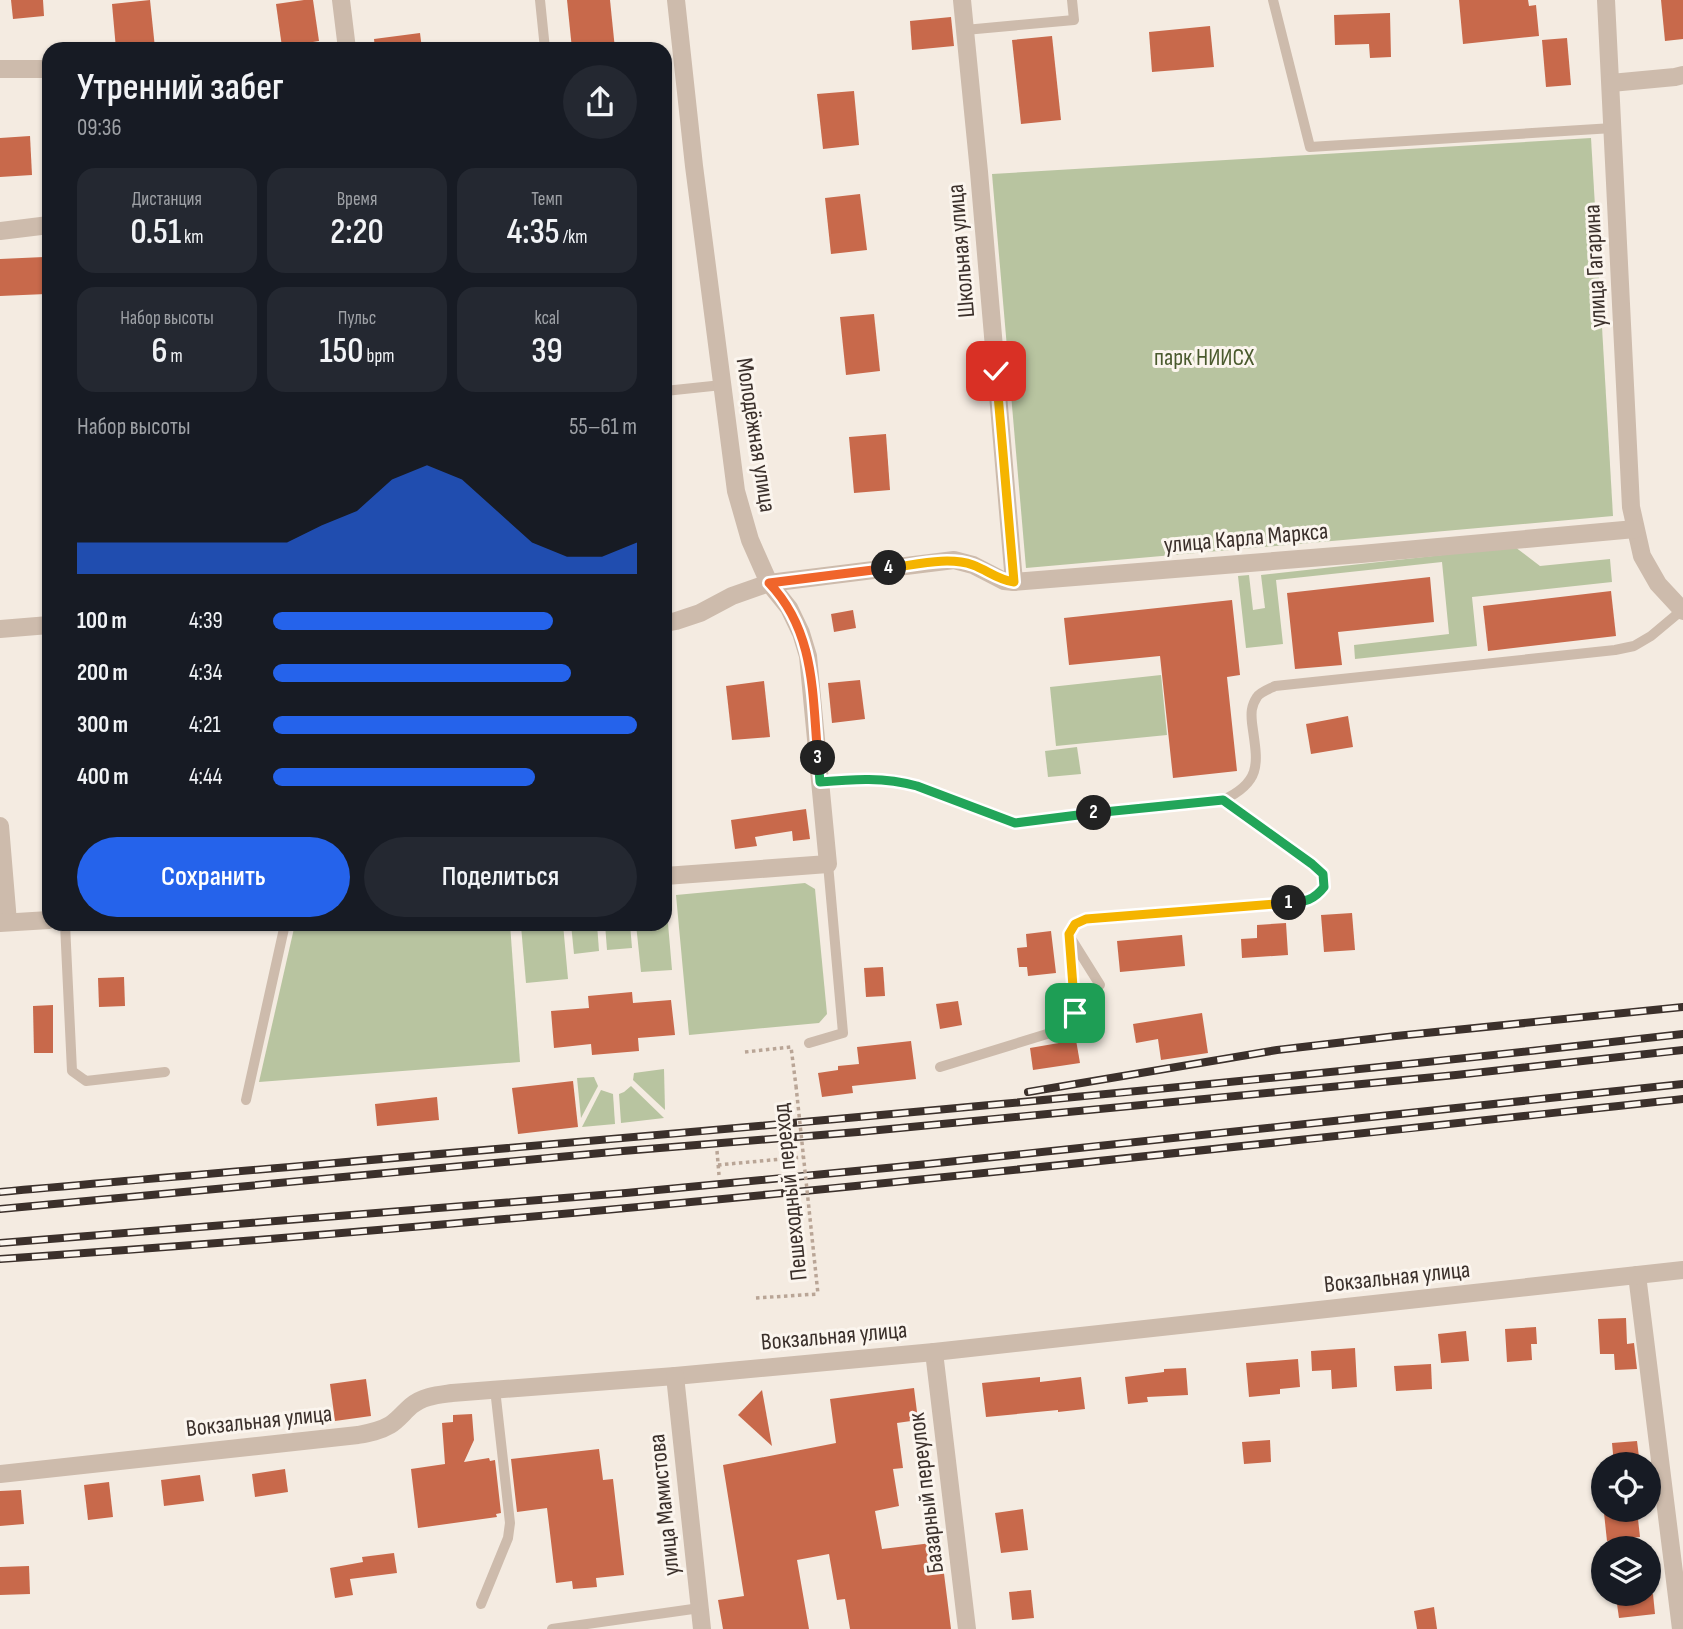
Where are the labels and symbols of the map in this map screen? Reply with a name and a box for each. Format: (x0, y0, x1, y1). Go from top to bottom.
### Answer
street label: Школьная улица (941, 183, 981, 319)
street label: улица Гагарина (1577, 204, 1613, 328)
pin (966, 341, 1026, 401)
park label: парк НИИСХ (1154, 343, 1255, 372)
street label: Молодёжная улица (729, 356, 783, 514)
street label: улица Карла Маркса (1163, 516, 1329, 560)
pin: 4 (872, 550, 906, 586)
pin: 3 (800, 740, 836, 776)
pin: 2 (1076, 796, 1112, 830)
pin: 1 (1272, 886, 1306, 920)
pin (1045, 983, 1105, 1043)
street label: Пешеходный переход (766, 1102, 814, 1282)
street label: Вокзальная улица (1323, 1255, 1471, 1299)
street label: Вокзальная улица (760, 1315, 908, 1357)
street label: Вокзальная улица (185, 1399, 333, 1443)
street label: Базарный переулок (902, 1410, 950, 1575)
street label: улица Мамистова (642, 1433, 686, 1577)

